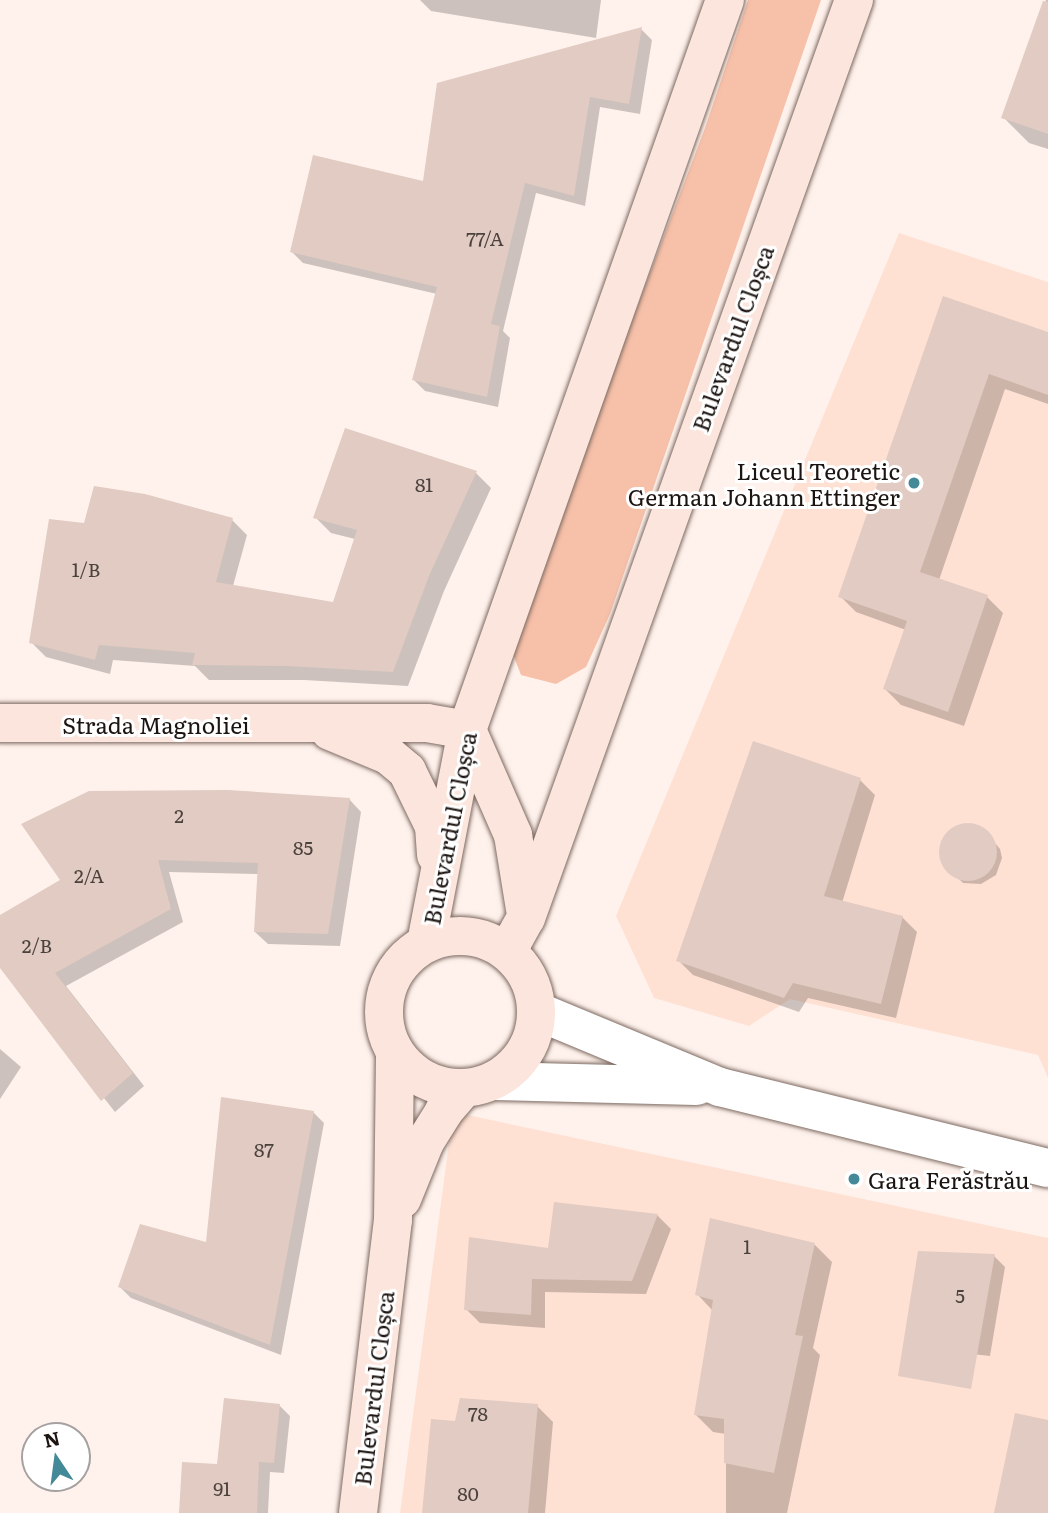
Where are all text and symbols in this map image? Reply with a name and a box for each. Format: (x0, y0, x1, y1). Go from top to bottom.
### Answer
house number: 77/A (466, 228, 504, 250)
street label: Bulevardul Cloșca (685, 241, 779, 435)
place label: Liceul Teoretic German Johann Ettinger (628, 456, 900, 510)
house number: 81 (415, 474, 433, 496)
marker: Liceul Teoretic German Johann Ettinger (906, 475, 922, 491)
house number: 1/B (72, 559, 100, 581)
street label: Strada Magnoliei (62, 710, 250, 738)
street label: Bulevardul Cloșca (417, 729, 481, 927)
house number: 2 (174, 805, 184, 827)
house number: 85 (293, 837, 313, 859)
house number: 2/A (74, 865, 104, 887)
house number: 2/B (22, 935, 52, 957)
house number: 87 (254, 1139, 274, 1161)
place label: Gara Ferăstrău (868, 1165, 1030, 1193)
marker: Gara Ferăstrău (846, 1171, 862, 1187)
house number: 1 (743, 1236, 751, 1258)
house number: 5 (955, 1285, 965, 1307)
street label: Bulevardul Cloșca (347, 1289, 399, 1487)
house number: 78 (468, 1403, 488, 1425)
north arrow (21, 1422, 91, 1492)
text: N (41, 1423, 63, 1454)
house number: 91 (213, 1478, 231, 1500)
house number: 80 (457, 1483, 479, 1505)

